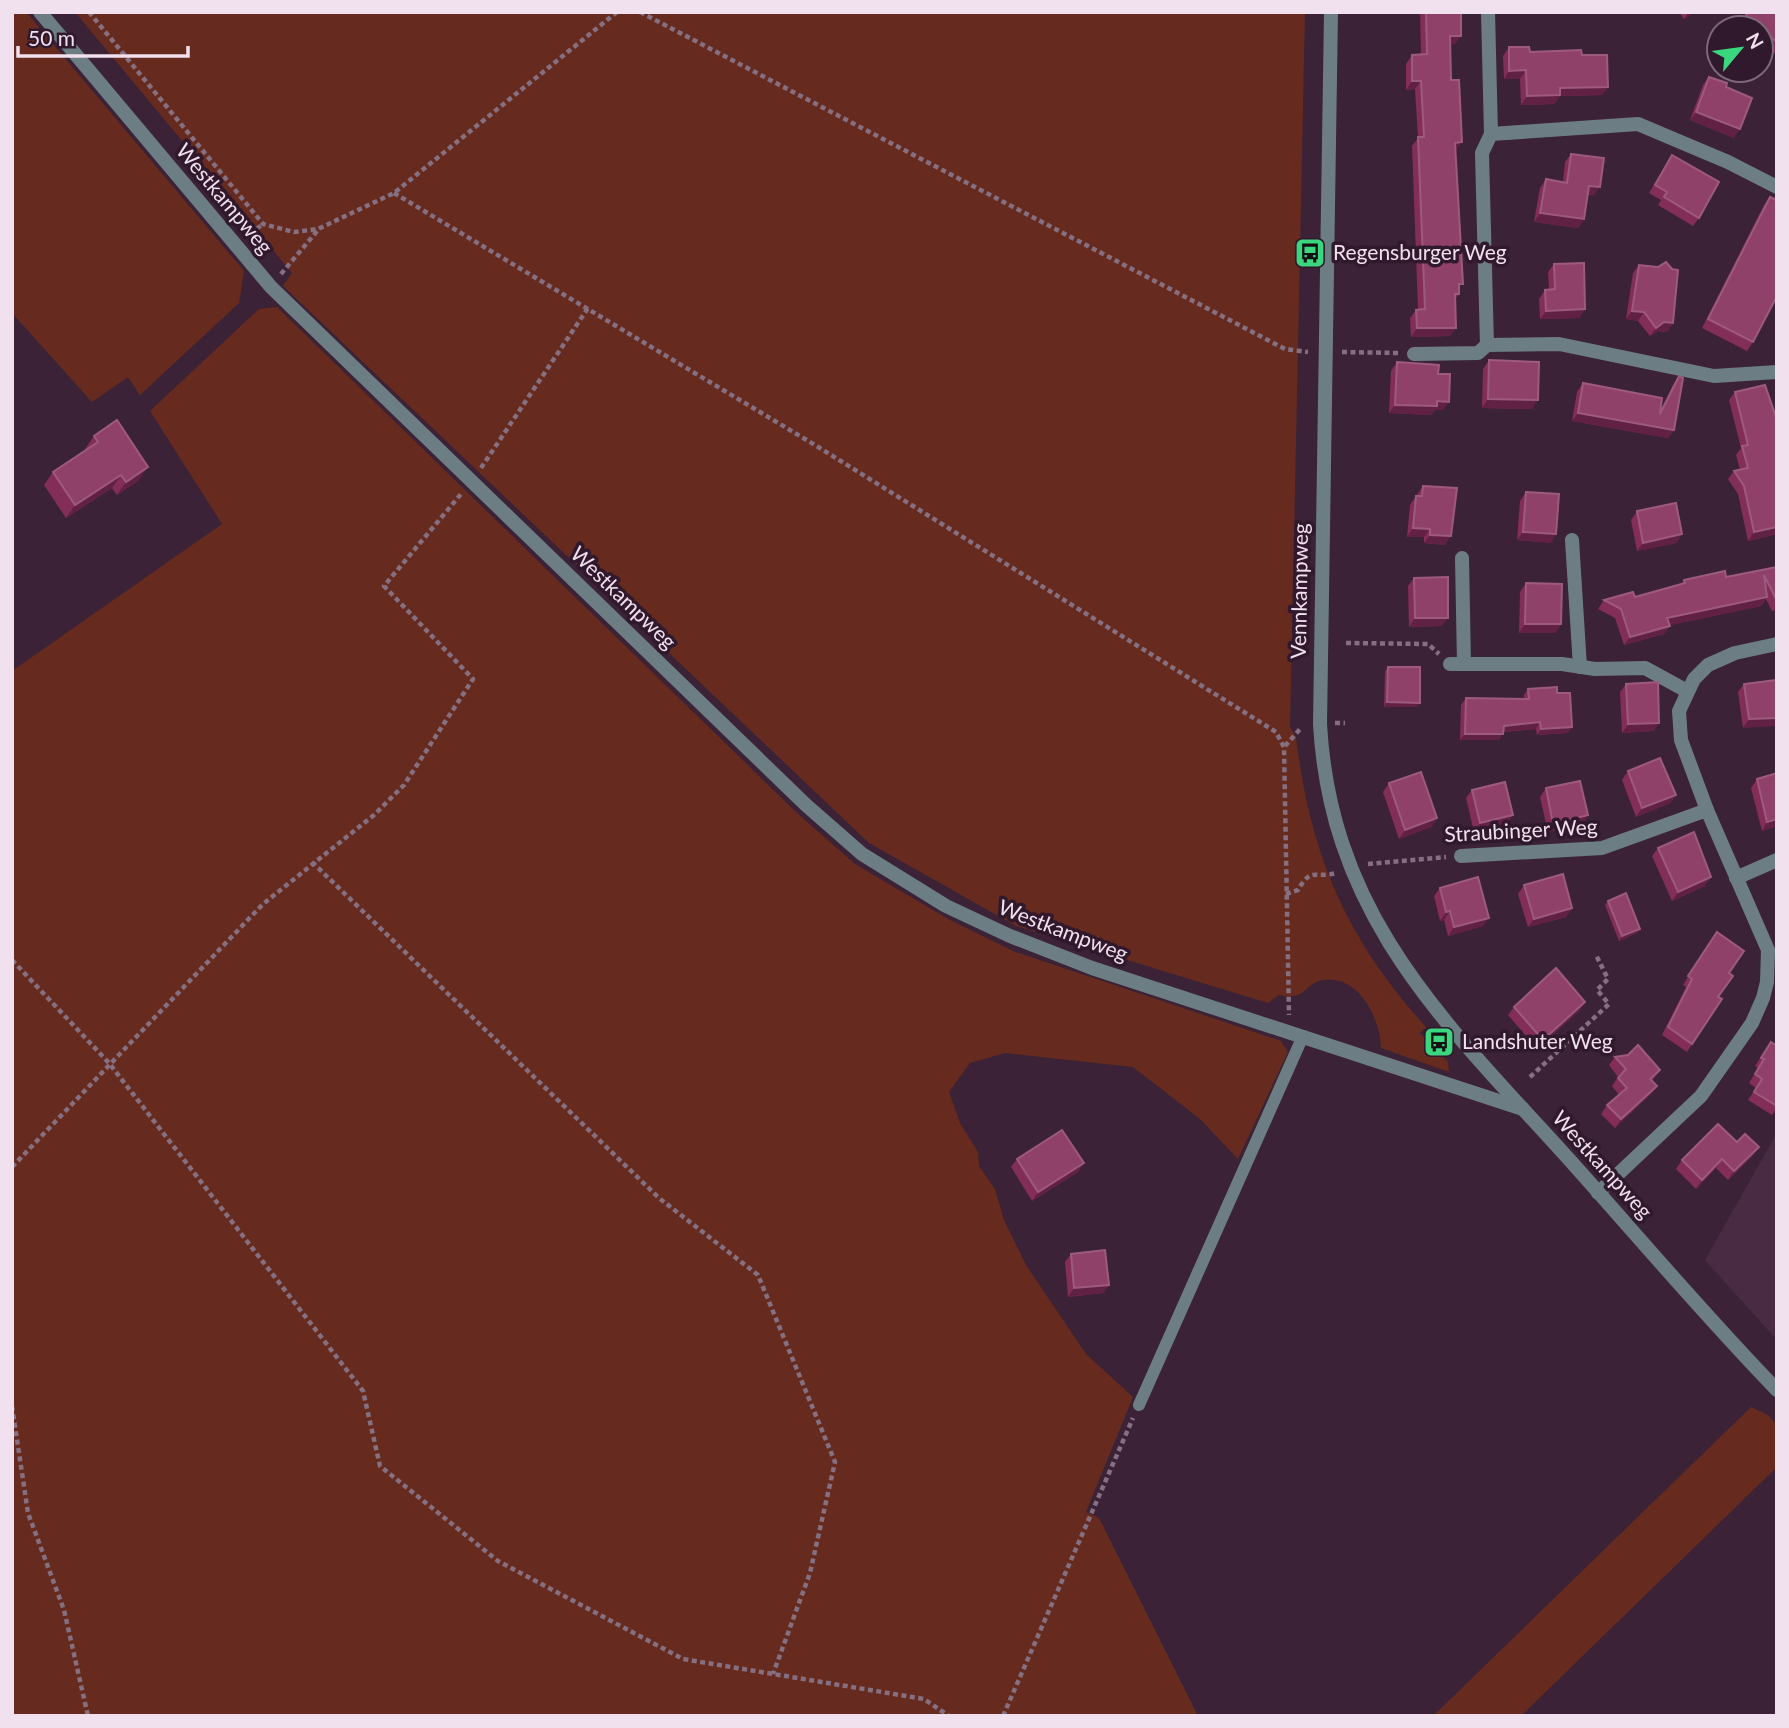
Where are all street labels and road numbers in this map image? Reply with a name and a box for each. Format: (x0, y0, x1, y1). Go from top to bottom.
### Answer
street label: Westkampweg (172, 138, 279, 258)
street label: Vennkampweg (1285, 523, 1312, 659)
street label: Westkampweg (566, 540, 682, 653)
street label: Straubinger Weg (1444, 813, 1598, 846)
street label: Westkampweg (995, 893, 1132, 966)
street label: Westkampweg (1548, 1105, 1658, 1223)

